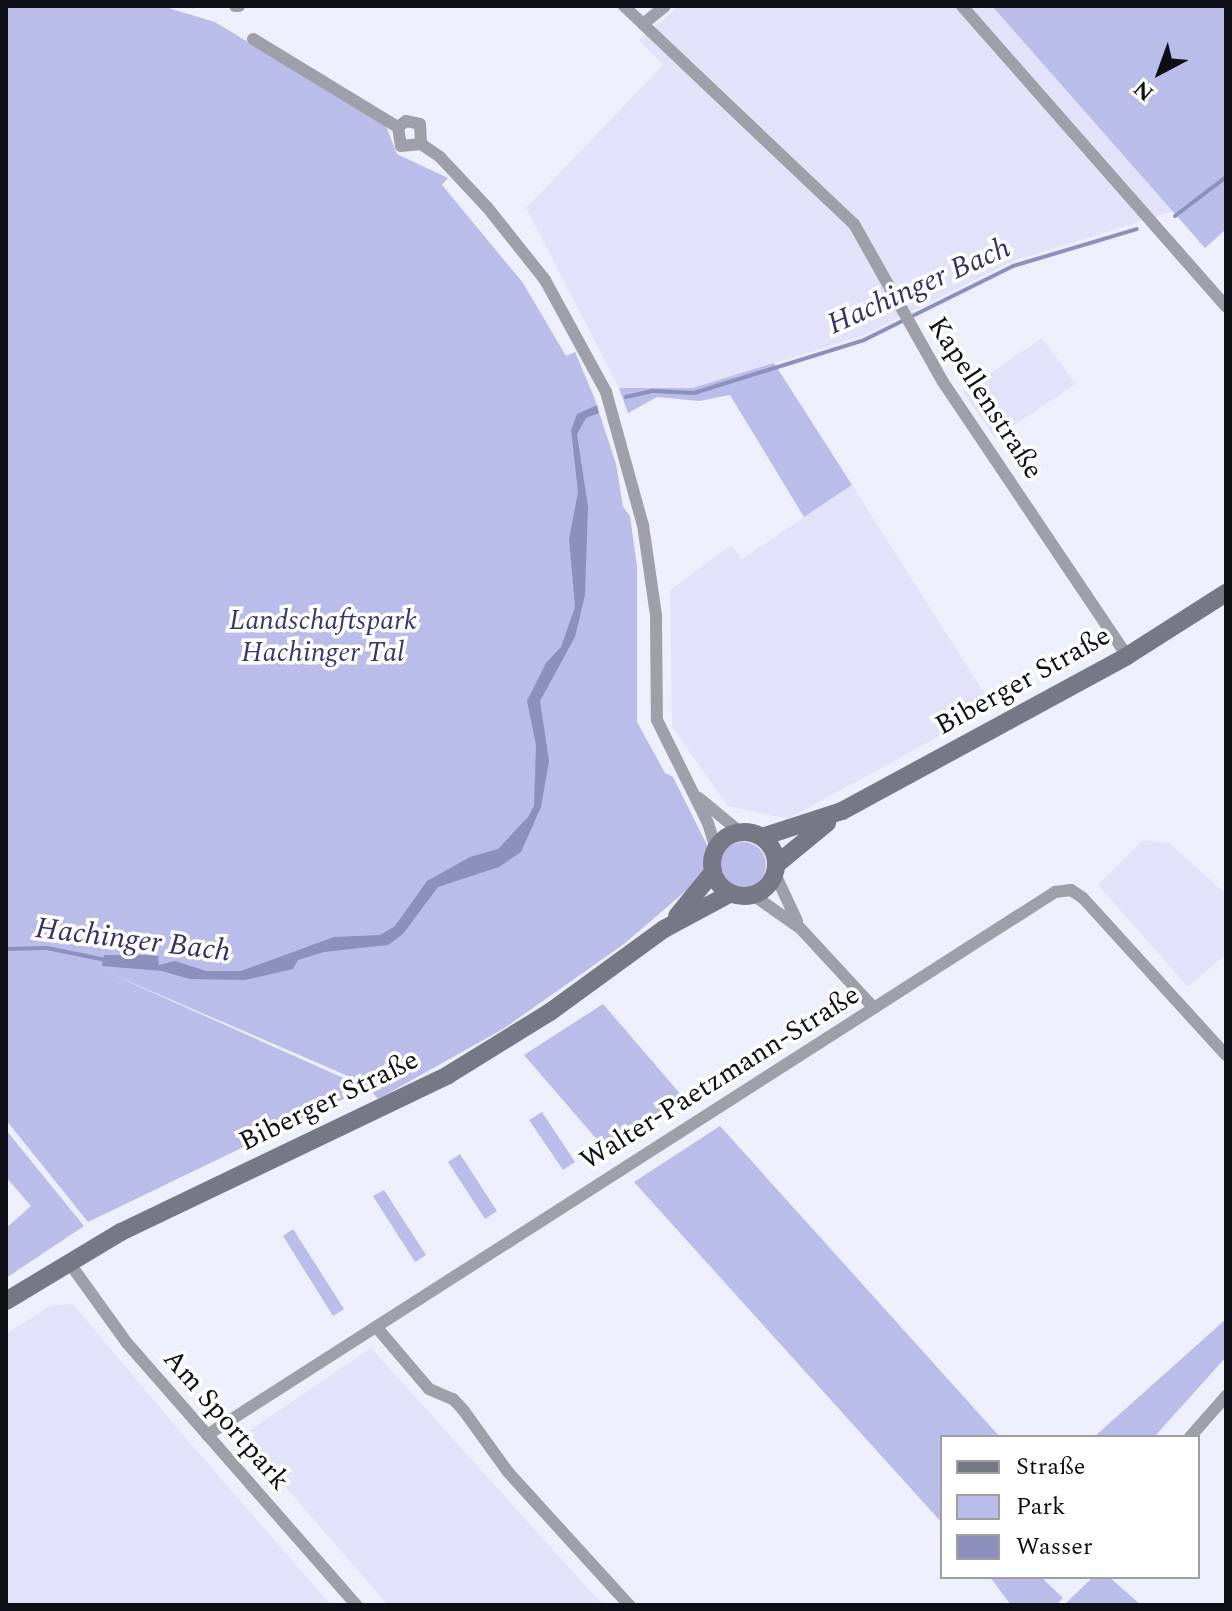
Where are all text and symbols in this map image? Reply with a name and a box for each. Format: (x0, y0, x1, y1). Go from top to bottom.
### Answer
north arrow (1120, 32, 1200, 112)
text: N (1126, 72, 1162, 109)
water label: Hachinger Bach (822, 230, 1016, 342)
street label: Kapellenstraße (920, 311, 1050, 485)
park label: Landschaftspark Hachinger Tal (229, 604, 417, 670)
street label: Biberger Straße (929, 619, 1117, 743)
water label: Hachinger Bach (33, 910, 233, 970)
street label: Walter-Paetzmann-Straße (574, 978, 866, 1178)
street label: Biberger Straße (234, 1043, 424, 1159)
street label: Am Sportpark (156, 1343, 296, 1497)
legend (940, 1435, 1200, 1579)
text: Straße (1016, 1449, 1085, 1485)
text: Park (1016, 1489, 1066, 1525)
text: Wasser (1016, 1529, 1092, 1565)

